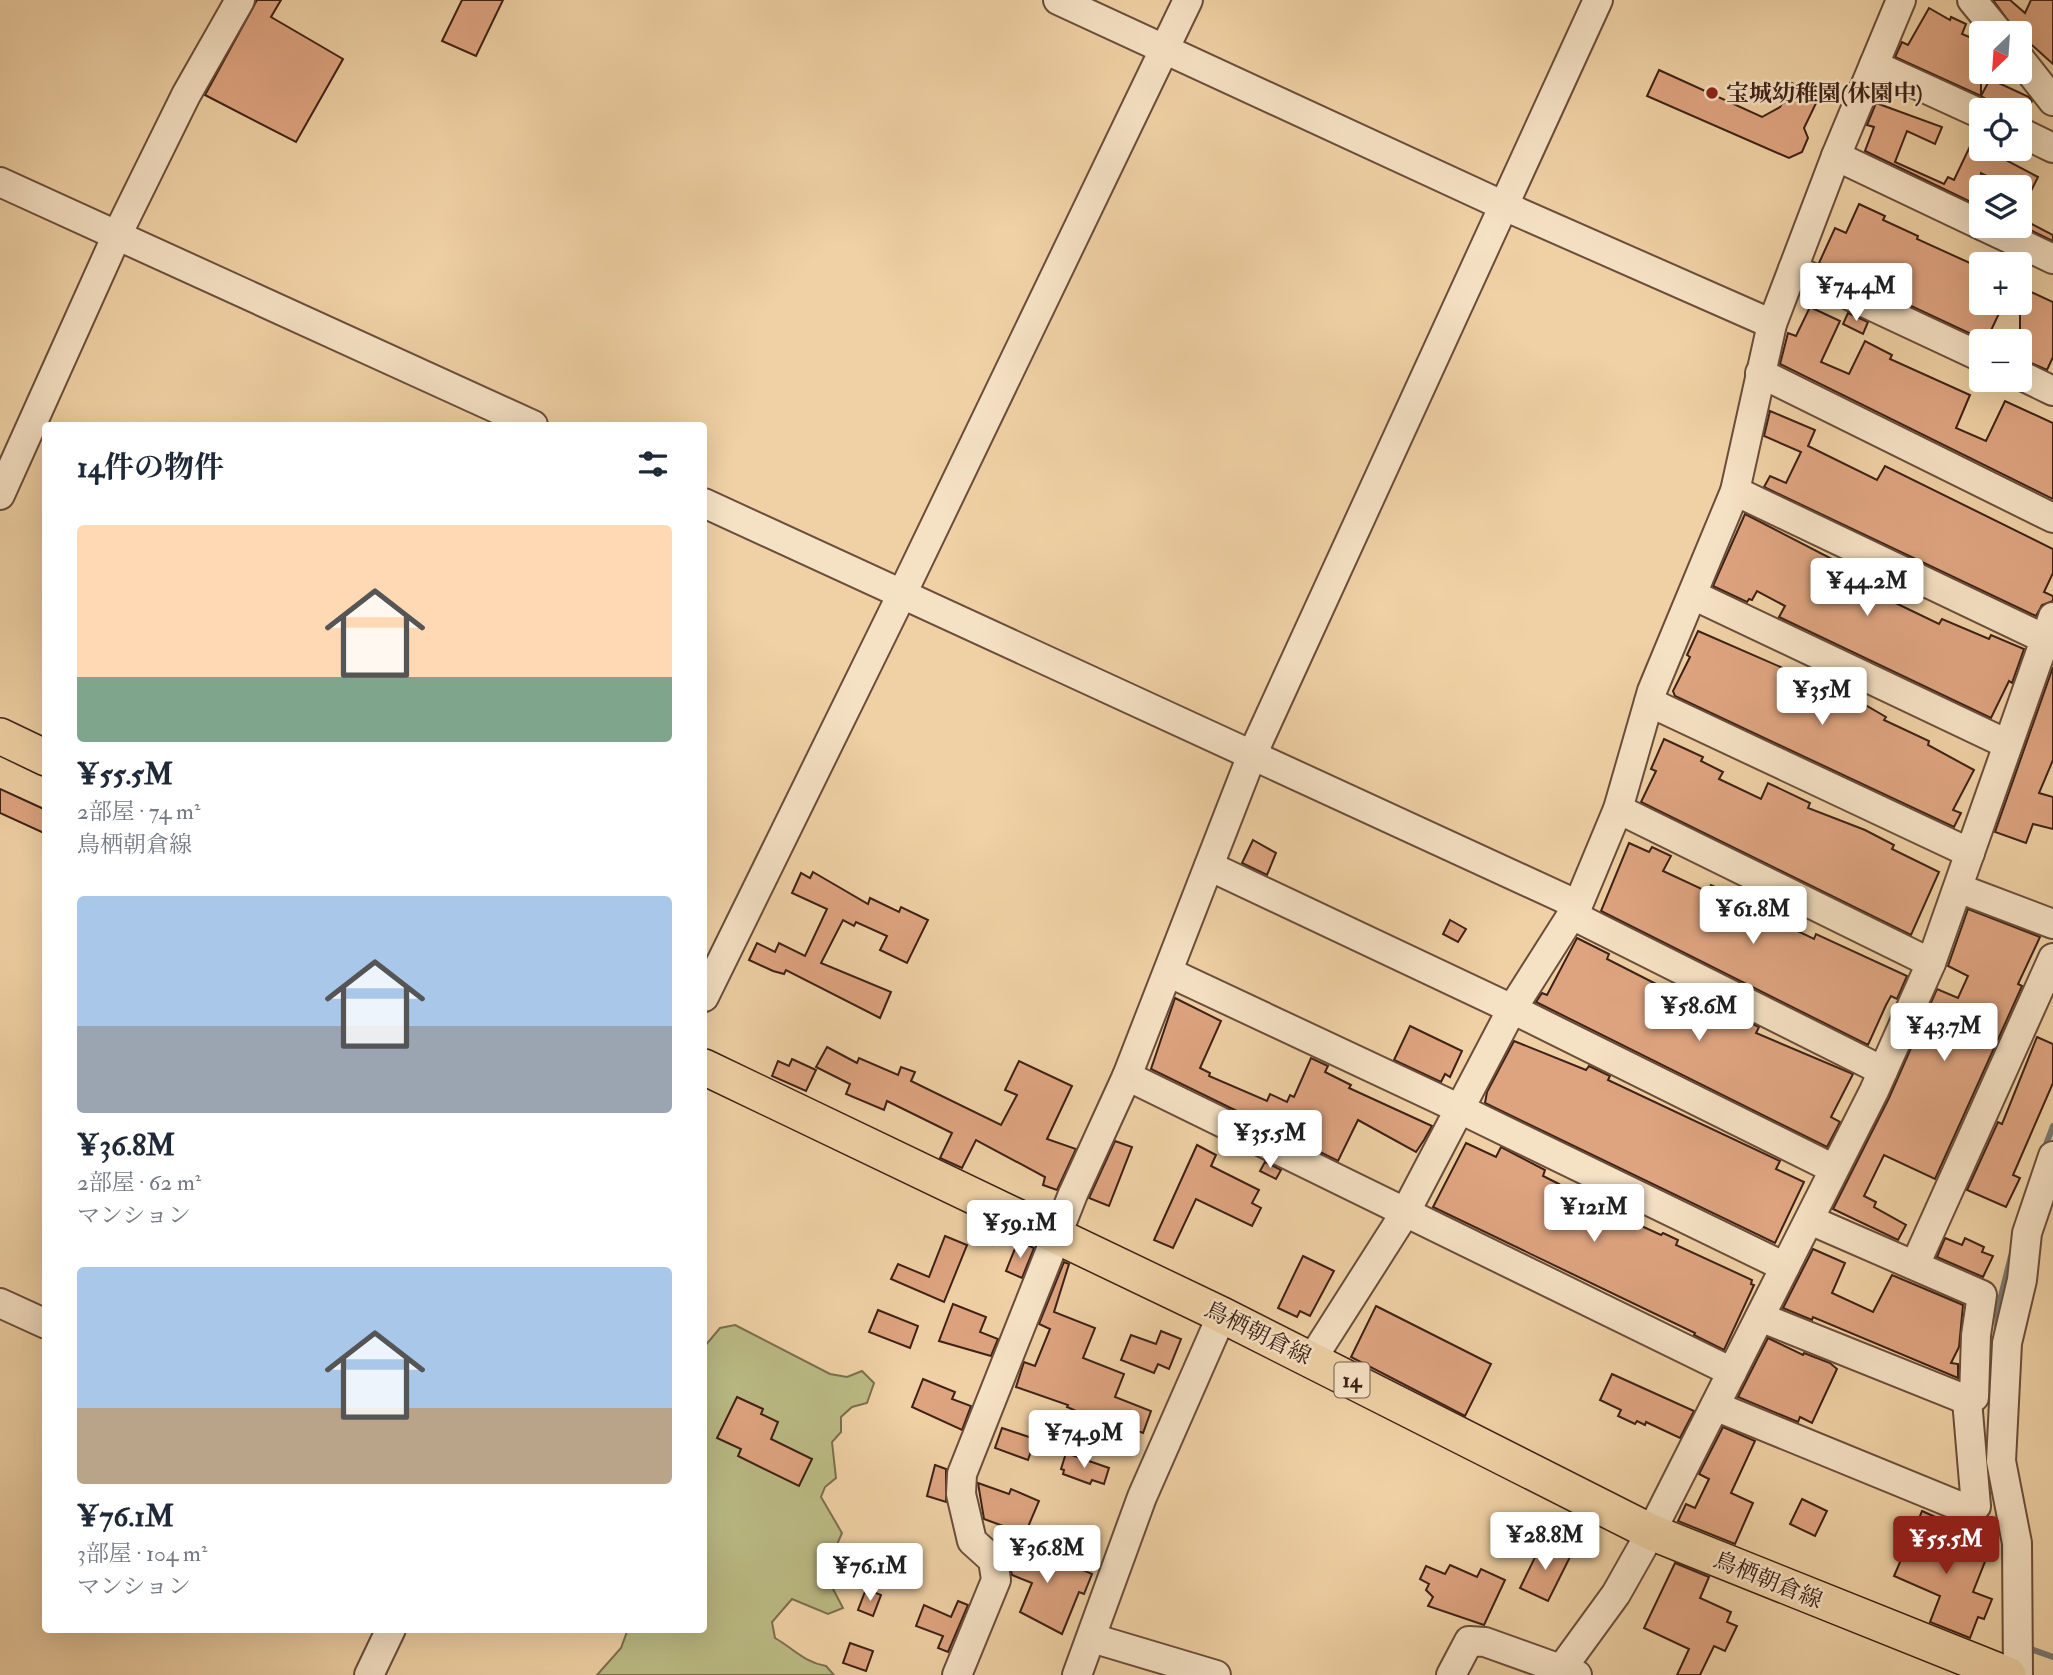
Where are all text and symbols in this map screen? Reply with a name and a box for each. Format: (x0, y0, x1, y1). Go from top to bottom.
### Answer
north arrow (1969, 21, 2032, 84)
map controls (1969, 21, 2032, 392)
place label: 宝城幼稚園(休園中) (1726, 79, 1923, 108)
marker: 宝城幼稚園(休園中) (1704, 85, 1720, 101)
button: locate (1969, 98, 2032, 161)
button: layers (1969, 175, 2032, 238)
button: + (1969, 252, 2032, 315)
pin: ¥74.4M (1799, 264, 1913, 323)
text: ¥74.4M (1816, 271, 1896, 300)
button: − (1969, 329, 2032, 392)
icon: filters (634, 445, 672, 483)
text: 14件の物件 (77, 449, 224, 486)
pin: ¥44.2M (1810, 558, 1924, 618)
text: ¥44.2M (1827, 566, 1907, 595)
icon: home (312, 570, 438, 696)
pin: ¥35M (1781, 668, 1863, 727)
text: ¥35M (1793, 675, 1851, 704)
text: ¥55.5M (77, 756, 173, 793)
text: 2部屋 · 74 m² (77, 797, 200, 826)
text: 鳥栖朝倉線 (77, 830, 192, 859)
pin: ¥61.8M (1696, 886, 1810, 946)
text: ¥61.8M (1716, 894, 1790, 923)
icon: home (312, 941, 438, 1067)
pin: ¥58.6M (1642, 984, 1756, 1043)
text: ¥58.6M (1661, 991, 1737, 1020)
pin: ¥43.7M (1887, 1004, 2001, 1063)
text: ¥43.7M (1907, 1011, 1981, 1040)
pin: ¥35.5M (1213, 1110, 1327, 1170)
text: ¥35.5M (1234, 1118, 1306, 1147)
text: ¥36.8M (77, 1127, 175, 1164)
text: 2部屋 · 62 m² (77, 1168, 201, 1197)
pin: ¥121M (1545, 1184, 1643, 1244)
text: ¥121M (1560, 1192, 1628, 1221)
pin: ¥59.1M (963, 1200, 1077, 1260)
text: マンション (77, 1201, 191, 1230)
text: ¥59.1M (983, 1208, 1057, 1237)
street label: 鳥栖朝倉線 (1200, 1295, 1316, 1371)
icon: home (312, 1312, 438, 1438)
road number: 14 (1334, 1362, 1370, 1398)
pin: ¥74.9M (1027, 1410, 1141, 1470)
text: ¥74.9M (1045, 1418, 1123, 1447)
text: ¥76.1M (77, 1498, 174, 1535)
pin: ¥28.8M (1488, 1512, 1602, 1572)
pin: ¥55.5M (1889, 1516, 2003, 1576)
text: ¥28.8M (1506, 1520, 1584, 1549)
text: ¥55.5M (1909, 1524, 1983, 1553)
pin: ¥36.8M (990, 1526, 1104, 1585)
text: ¥36.8M (1009, 1533, 1085, 1562)
text: 3部屋 · 104 m² (77, 1539, 207, 1568)
pin: ¥76.1M (813, 1544, 927, 1603)
street label: 鳥栖朝倉線 (1709, 1545, 1827, 1615)
text: ¥76.1M (833, 1551, 907, 1580)
text: マンション (77, 1572, 191, 1601)

